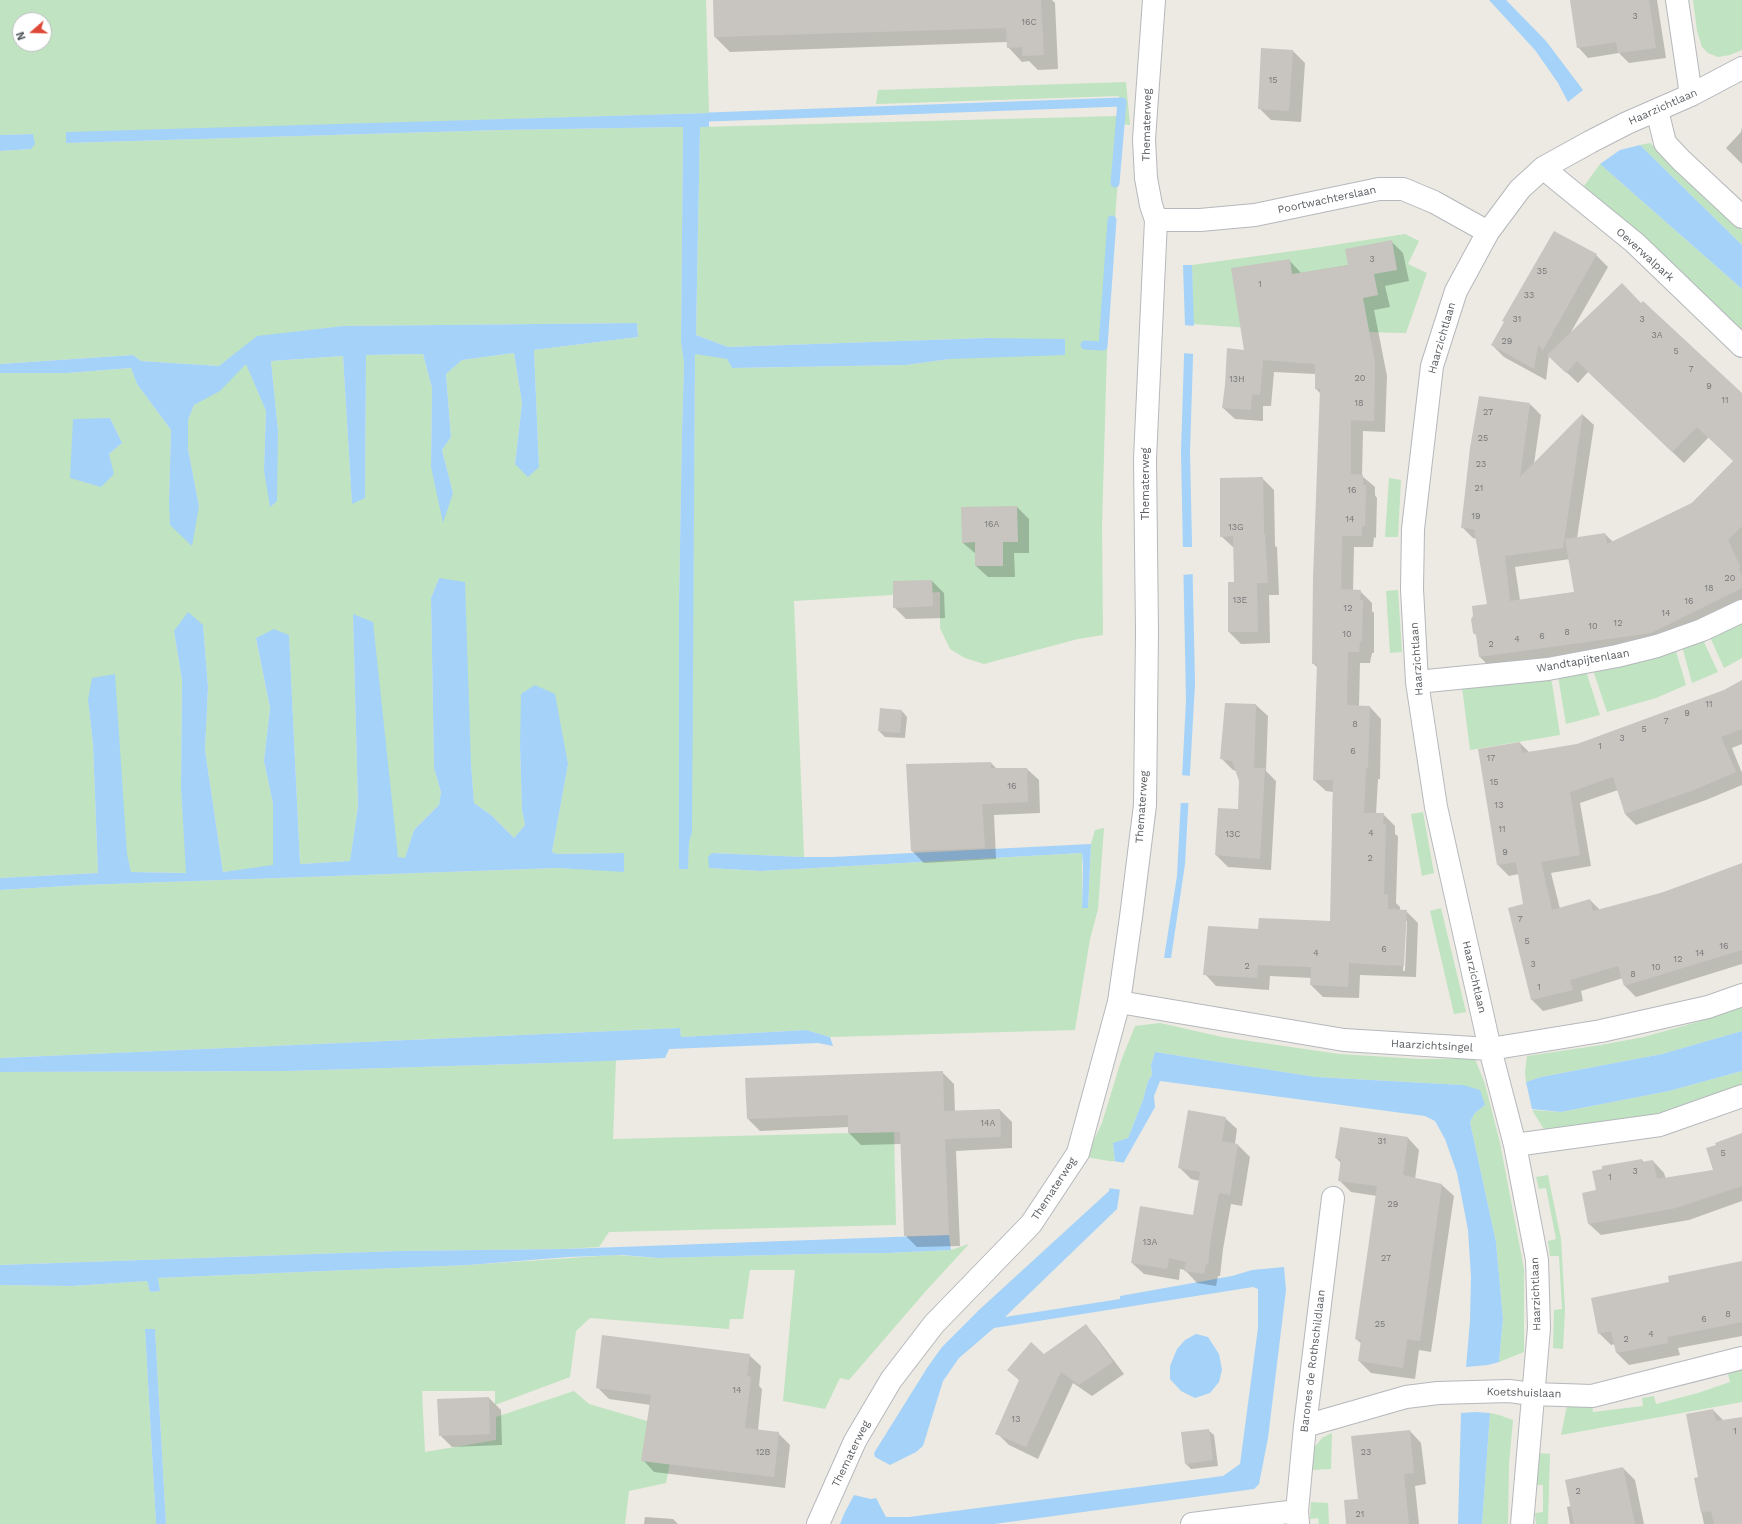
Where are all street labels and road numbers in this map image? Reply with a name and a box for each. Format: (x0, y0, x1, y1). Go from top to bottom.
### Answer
street label: Haarzichtlaan (1627, 86, 1699, 128)
street label: Thematerweg (1140, 89, 1154, 161)
street label: Poortwachterslaan (1277, 183, 1377, 217)
street label: Oeverwalpark (1613, 226, 1677, 284)
street label: Haarzichtlaan (1425, 301, 1459, 375)
street label: Thematerweg (1139, 448, 1153, 520)
street label: Haarzichtlaan (1408, 622, 1426, 696)
street label: Wandtapijtenlaan (1536, 646, 1630, 676)
street label: Thematerweg (1133, 770, 1151, 844)
street label: Haarzichtlaan (1459, 940, 1489, 1014)
street label: Haarzichtsingel (1391, 1037, 1473, 1055)
street label: Thematerweg (1029, 1155, 1079, 1223)
street label: Haarzichtlaan (1528, 1257, 1544, 1331)
street label: Barones de Rothschildlaan (1298, 1289, 1328, 1433)
street label: Koetshuislaan (1486, 1385, 1562, 1401)
street label: Thematerweg (829, 1418, 873, 1490)

